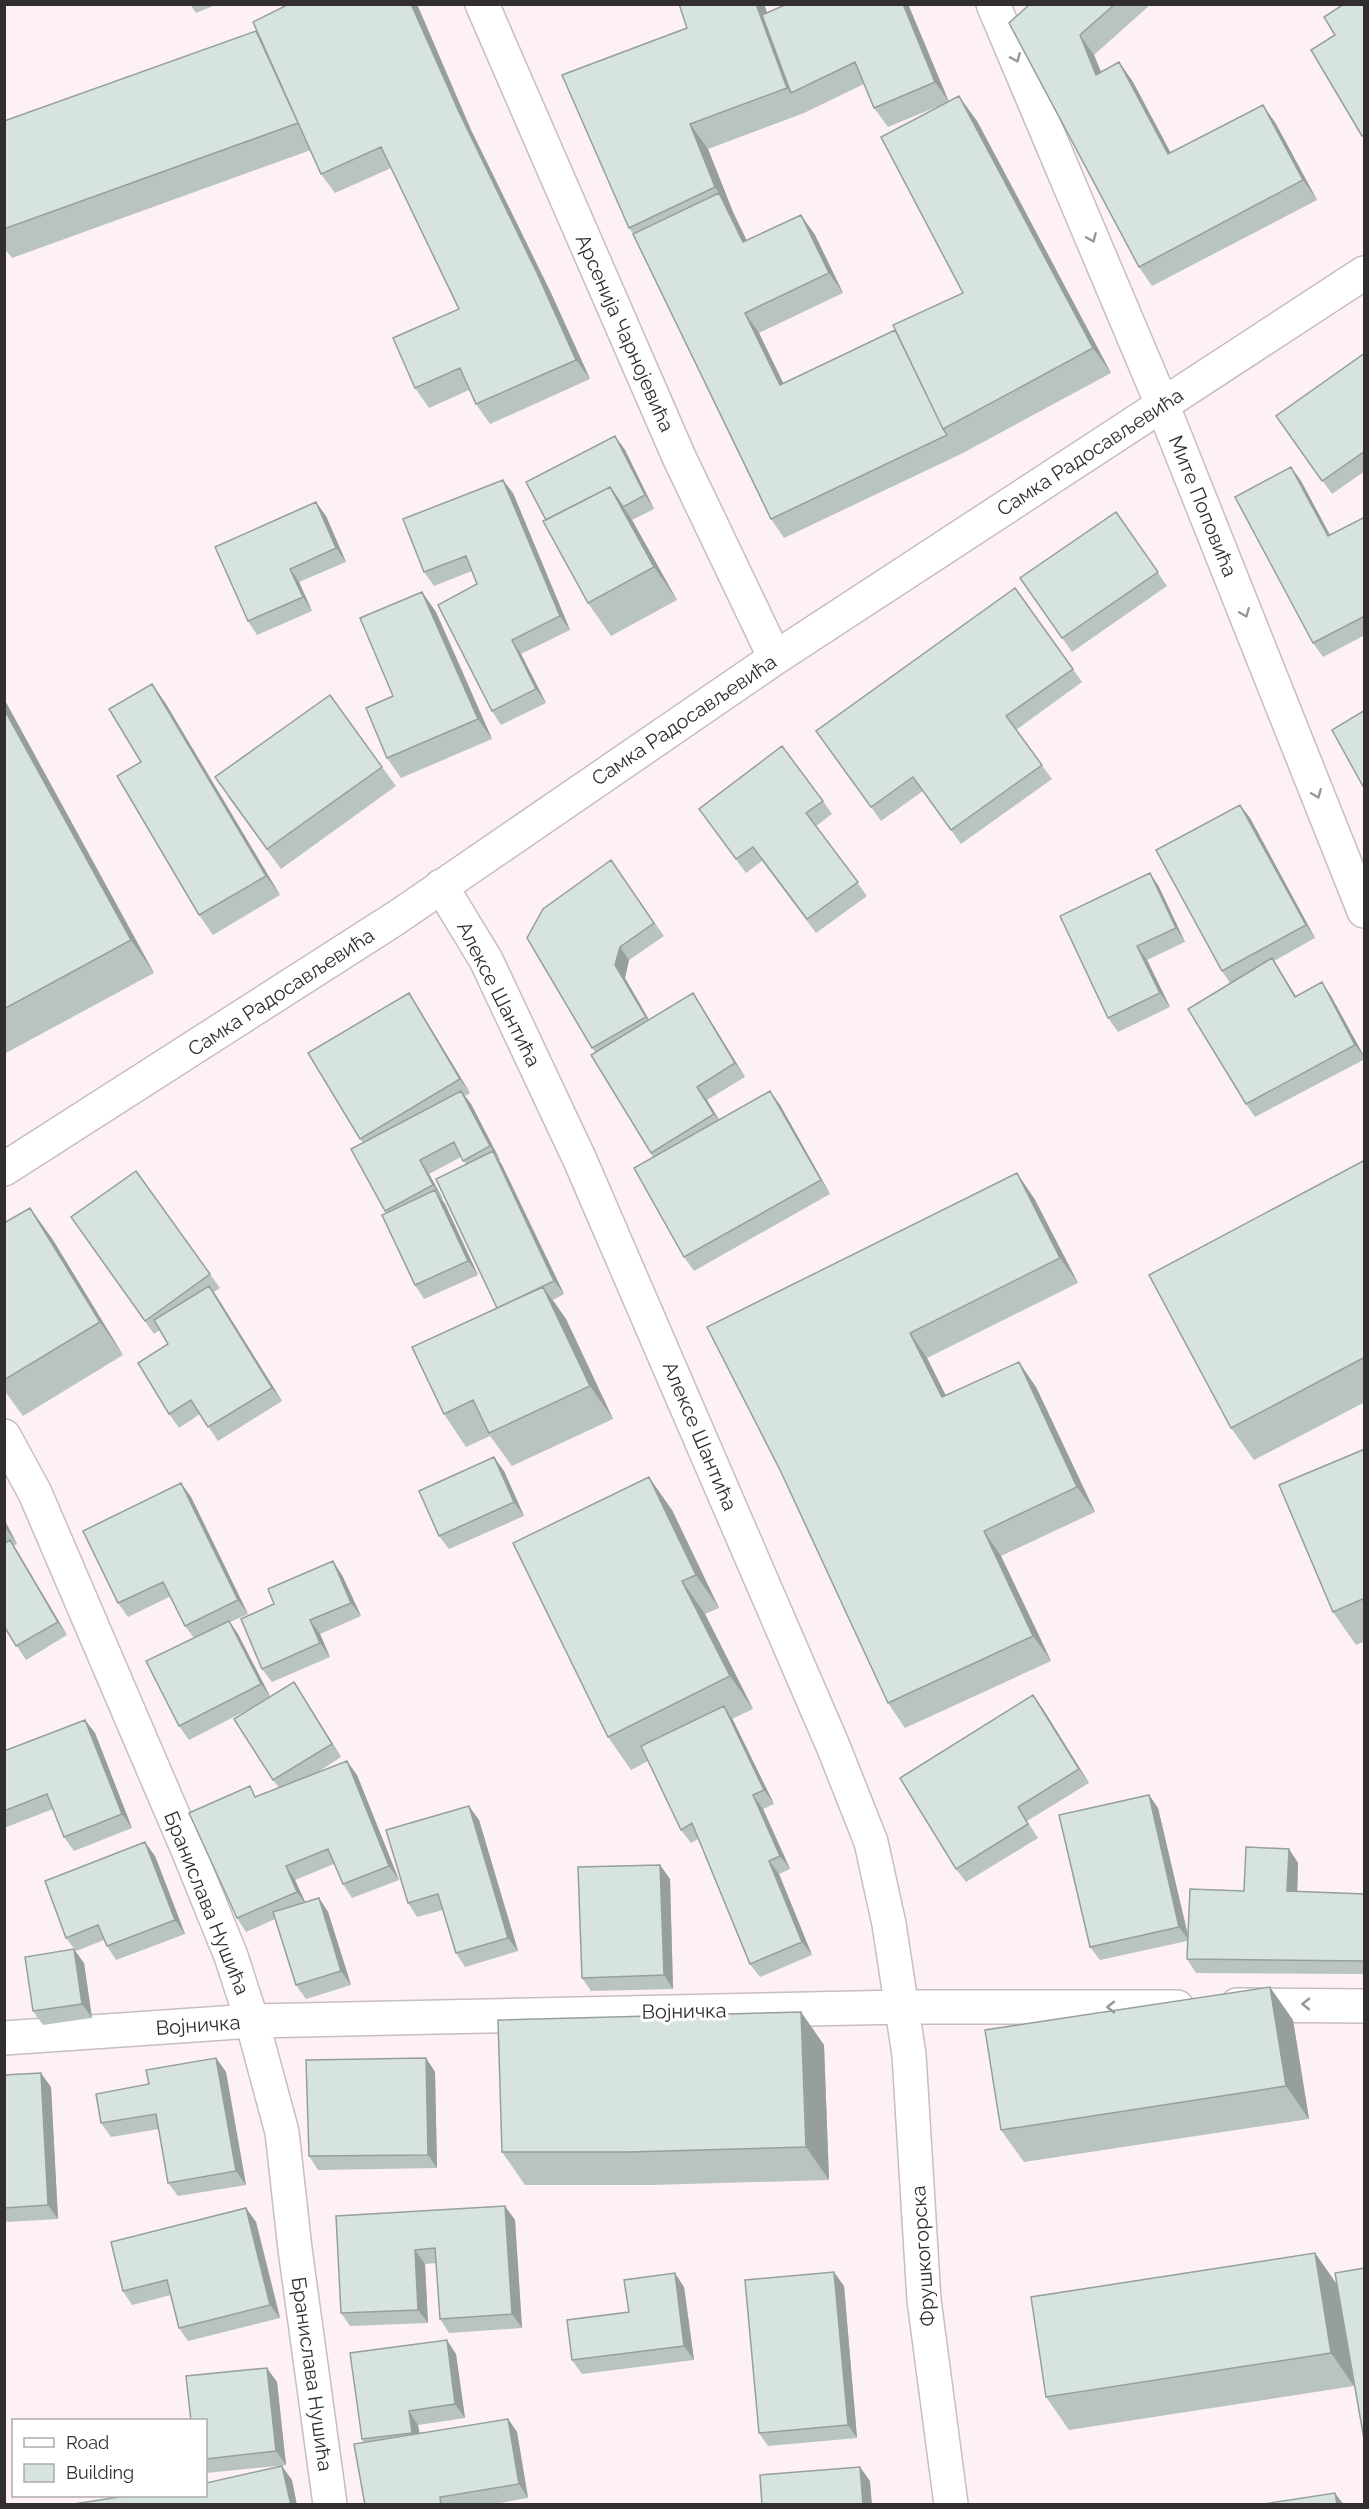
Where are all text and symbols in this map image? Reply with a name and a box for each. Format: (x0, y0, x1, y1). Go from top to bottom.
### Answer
one-way arrow (1009, 52, 1021, 63)
street label: Арсенија Чарнојевића (571, 231, 679, 435)
one-way arrow (1085, 232, 1097, 243)
street label: Самка Радосављевића (992, 383, 1188, 521)
street label: Мите Поповића (1164, 432, 1242, 580)
one-way arrow (1238, 607, 1250, 618)
street label: Самка Радосављевића (587, 649, 781, 791)
one-way arrow (1309, 789, 1322, 799)
street label: Алексе Шантића (452, 917, 546, 1071)
street label: Самка Радосављевића (183, 923, 379, 1061)
street label: Алексе Шантића (658, 1358, 742, 1514)
street label: Бранислава Нушића (159, 1808, 255, 1998)
street label: Војничка (641, 1998, 727, 2024)
one-way arrow (1302, 1998, 1311, 2011)
one-way arrow (1107, 2001, 1116, 2013)
street label: Војничка (155, 2010, 241, 2040)
street label: Фрушкогорска (906, 2185, 940, 2327)
street label: Бранислава Нушића (286, 2275, 338, 2473)
legend (12, 2419, 207, 2497)
text: Road (66, 2432, 109, 2453)
text: Building (66, 2462, 134, 2483)

